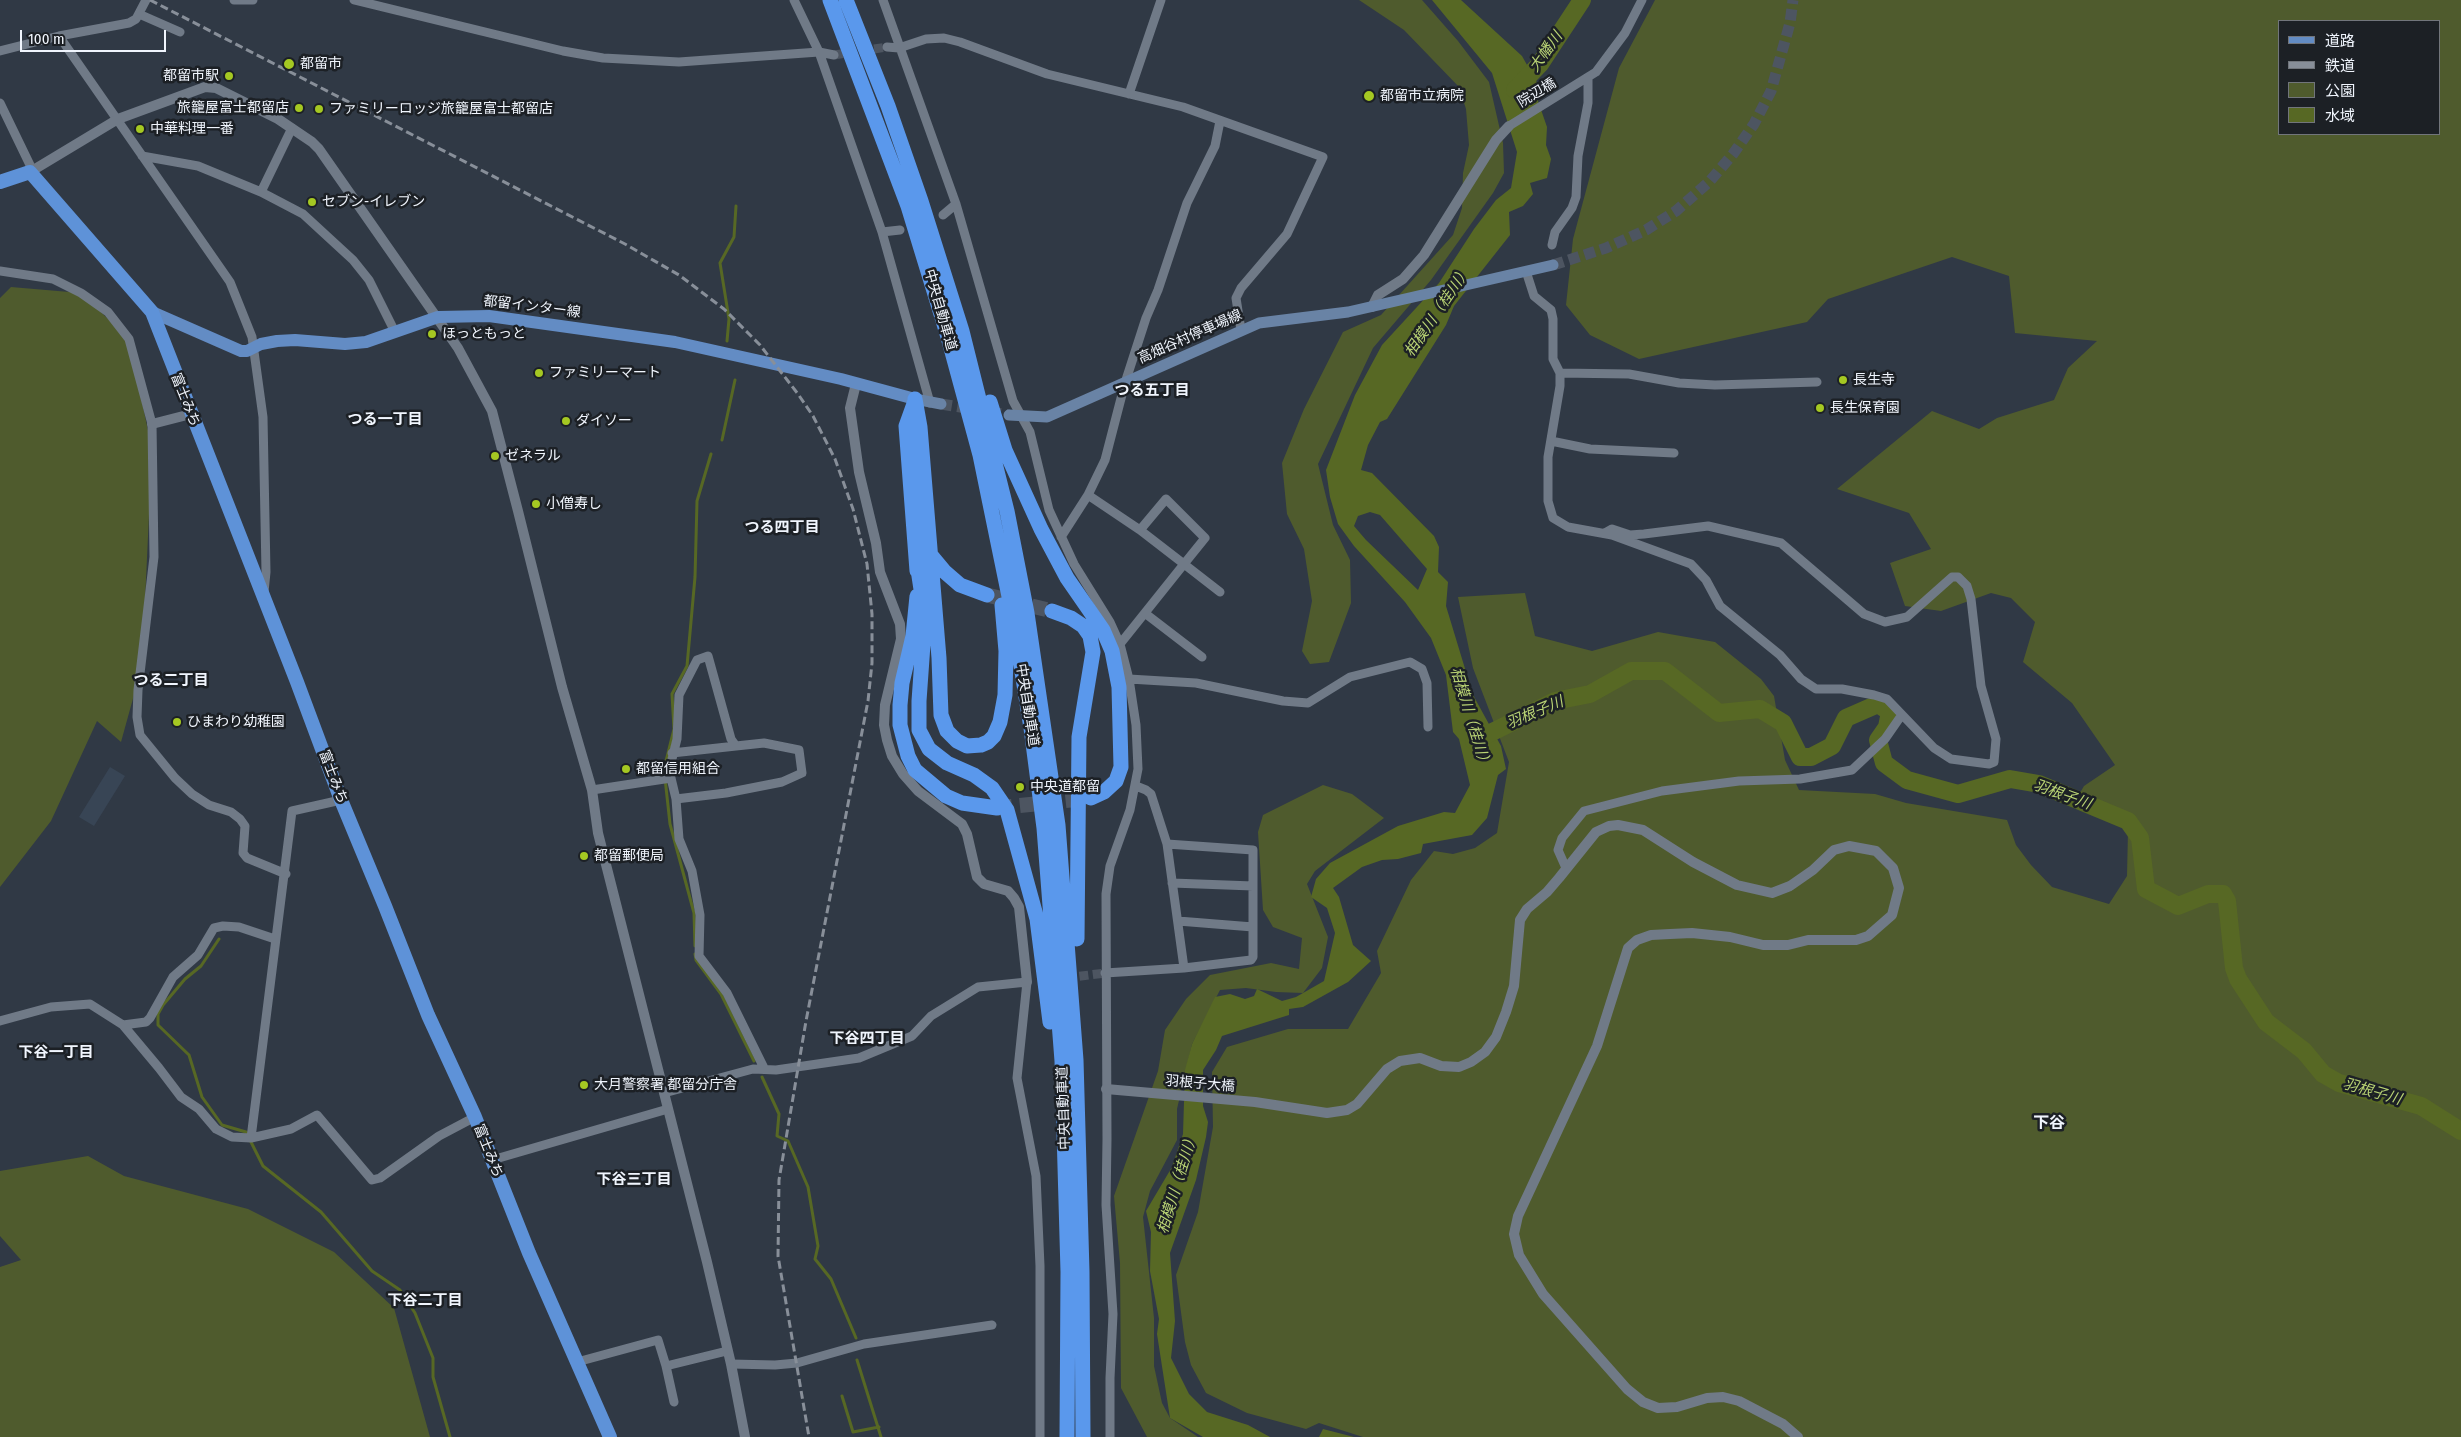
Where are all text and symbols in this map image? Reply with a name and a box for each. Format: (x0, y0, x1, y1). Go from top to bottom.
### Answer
scale bar (22, 20, 169, 52)
legend (2278, 20, 2441, 135)
water label: 大幡川 (1525, 29, 1567, 75)
text: 100 m (28, 30, 65, 48)
text: 道路 (2325, 32, 2355, 50)
place label: 都留市 (300, 56, 342, 72)
marker: 都留市 (282, 57, 296, 71)
text: 鉄道 (2325, 57, 2355, 75)
place label: 都留市駅 (163, 68, 219, 84)
marker: 都留市駅 (223, 70, 235, 82)
street label: 院辺橋 (1515, 75, 1559, 111)
text: 公園 (2325, 82, 2355, 100)
place label: 都留市立病院 (1380, 88, 1464, 104)
marker: 都留市立病院 (1362, 89, 1376, 103)
place label: 旅籠屋富士都留店 (177, 100, 289, 116)
place label: ファミリーロッジ旅籠屋富士都留店 (329, 101, 553, 117)
marker: 旅籠屋富士都留店 (293, 102, 305, 114)
marker: ファミリーロッジ旅籠屋富士都留店 (313, 103, 325, 115)
text: 水域 (2325, 107, 2355, 125)
place label: 中華料理一番 (150, 121, 234, 137)
marker: 中華料理一番 (134, 123, 146, 135)
place label: セブン-イレブン (322, 194, 425, 210)
marker: セブン-イレブン (306, 196, 318, 208)
water label: 相模川（桂川） (1401, 263, 1475, 361)
street label: 中央自動車道 (920, 267, 960, 353)
street label: 都留インター線 (482, 293, 582, 321)
street label: 高畑谷村停車場線 (1135, 307, 1245, 367)
place label: ほっともっと (442, 326, 526, 342)
marker: ほっともっと (426, 328, 438, 340)
place label: ファミリーマート (549, 365, 661, 381)
marker: ファミリーマート (533, 367, 545, 379)
street label: 富士みち (167, 371, 203, 429)
place label: 長生寺 (1853, 372, 1895, 388)
marker: 長生寺 (1837, 374, 1849, 386)
district label: つる五丁目 (1115, 382, 1189, 400)
place label: 長生保育園 (1830, 400, 1900, 416)
marker: 長生保育園 (1814, 402, 1826, 414)
district label: つる一丁目 (348, 411, 422, 429)
place label: ダイソー (576, 413, 632, 429)
marker: ダイソー (560, 415, 572, 427)
place label: ゼネラル (505, 448, 561, 464)
marker: ゼネラル (489, 450, 501, 462)
place label: 小僧寿し (546, 496, 602, 512)
marker: 小僧寿し (530, 498, 542, 510)
district label: つる四丁目 (745, 519, 819, 537)
street label: 中央自動車道 (1012, 662, 1042, 748)
water label: 相模川（桂川） (1446, 665, 1494, 771)
district label: つる二丁目 (134, 672, 208, 690)
water label: 羽根子川 (1504, 693, 1566, 733)
place label: ひまわり幼稚園 (187, 714, 285, 730)
marker: ひまわり幼稚園 (171, 716, 183, 728)
street label: 富士みち (315, 748, 351, 806)
place label: 都留信用組合 (636, 761, 720, 777)
marker: 都留信用組合 (620, 763, 632, 775)
water label: 羽根子川 (2031, 776, 2093, 814)
place label: 中央道都留 (1030, 779, 1100, 795)
marker: 中央道都留 (1014, 781, 1026, 793)
place label: 都留郵便局 (594, 848, 664, 864)
marker: 都留郵便局 (578, 850, 590, 862)
district label: 下谷四丁目 (830, 1030, 904, 1048)
district label: 下谷一丁目 (19, 1044, 93, 1062)
street label: 中央自動車道 (1054, 1066, 1074, 1150)
street label: 羽根子大橋 (1164, 1073, 1236, 1095)
water label: 羽根子川 (2341, 1075, 2403, 1109)
place label: 大月警察署 都留分庁舎 (594, 1077, 737, 1093)
marker: 大月警察署 都留分庁舎 (578, 1079, 590, 1091)
district label: 下谷 (2033, 1114, 2065, 1134)
street label: 富士みち (470, 1122, 506, 1180)
water label: 相模川（桂川） (1154, 1130, 1202, 1236)
district label: 下谷三丁目 (597, 1171, 671, 1189)
district label: 下谷二丁目 (388, 1292, 462, 1310)

